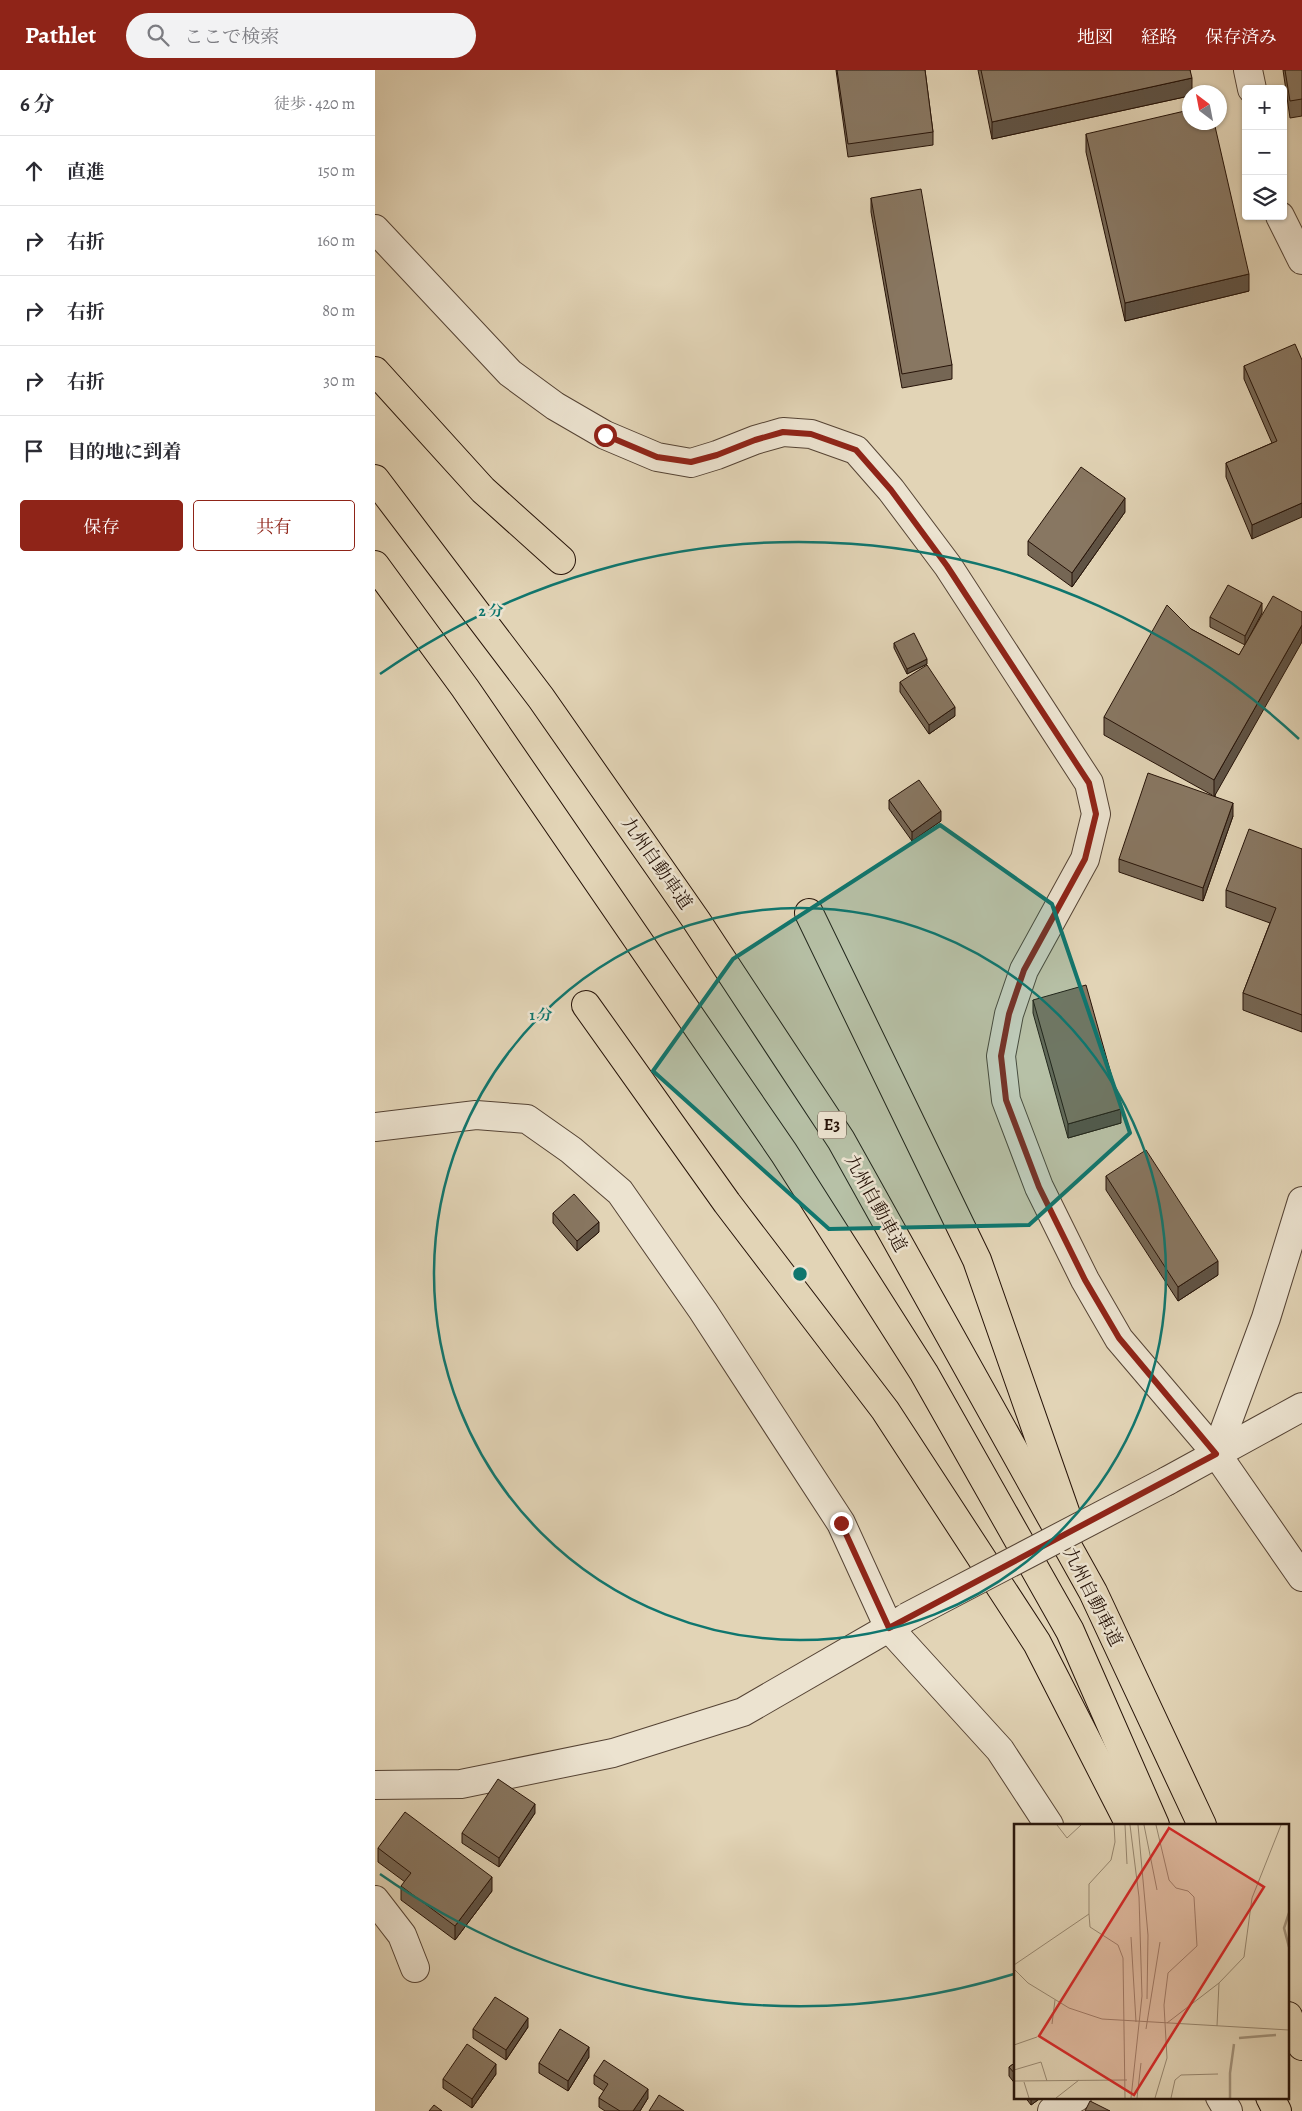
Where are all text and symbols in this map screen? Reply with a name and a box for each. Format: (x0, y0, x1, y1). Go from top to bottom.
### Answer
search box (126, 13, 476, 58)
text: Pathlet (25, 19, 96, 51)
icon: search (144, 21, 172, 49)
text: ここで検索 (184, 24, 279, 50)
text: 地図 (1077, 25, 1113, 49)
text: 経路 (1141, 25, 1177, 49)
text: 保存済み (1205, 25, 1277, 49)
north arrow (1182, 85, 1227, 130)
map controls (1242, 85, 1287, 220)
button: + (1242, 85, 1287, 130)
text: 6 分 (20, 90, 54, 118)
text: 徒歩 · 420 m (274, 93, 355, 115)
button: − (1242, 130, 1287, 175)
icon: ahead (20, 157, 48, 185)
text: 直進 (67, 159, 105, 185)
text: 150 m (318, 160, 355, 182)
button: layers (1242, 175, 1287, 220)
icon: right (20, 227, 48, 255)
text: 右折 (67, 229, 105, 255)
text: 160 m (317, 230, 355, 252)
icon: right (20, 297, 48, 325)
text: 右折 (67, 299, 105, 325)
text: 80 m (322, 300, 355, 322)
icon: right (20, 367, 48, 395)
text: 右折 (67, 369, 105, 395)
text: 30 m (323, 370, 355, 392)
route start (594, 424, 617, 447)
icon: arrive (20, 437, 48, 465)
text: 目的地に到着 (67, 439, 181, 465)
button: 保存 (20, 500, 183, 551)
button: 共有 (193, 500, 355, 551)
text: 2 分 (479, 601, 503, 621)
street label: 九州自動車道 (616, 812, 698, 914)
text: 1 分 (530, 1005, 552, 1025)
road number: E3 (818, 1112, 846, 1138)
street label: 九州自動車道 (839, 1150, 913, 1256)
centre of rings (791, 1265, 809, 1283)
route end (830, 1512, 853, 1535)
street label: 九州自動車道 (1058, 1543, 1128, 1651)
inset map (1014, 1824, 1289, 2098)

